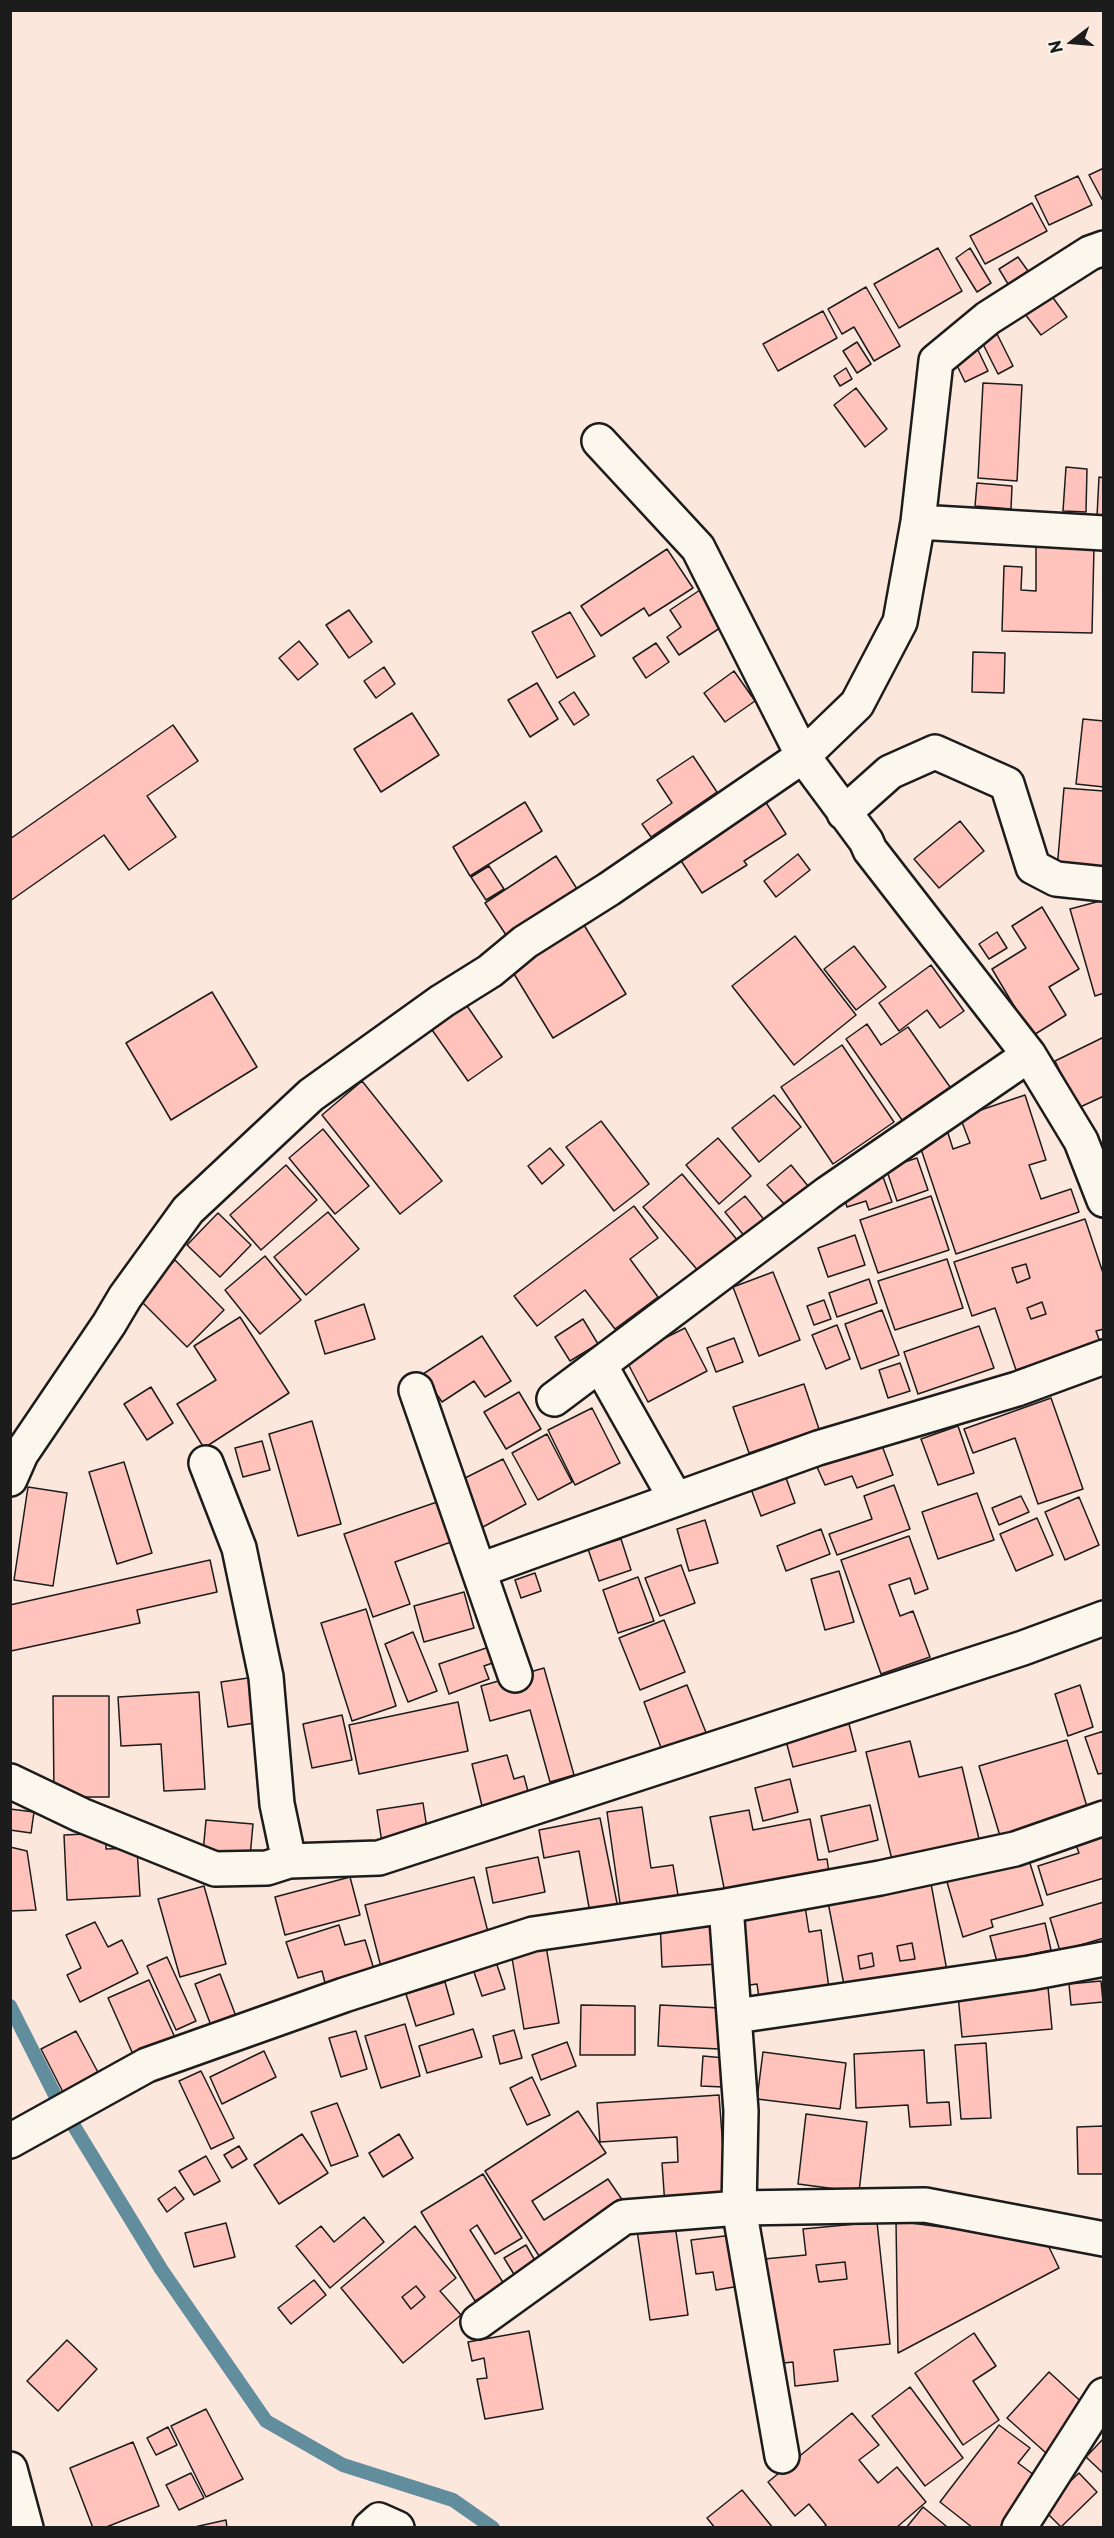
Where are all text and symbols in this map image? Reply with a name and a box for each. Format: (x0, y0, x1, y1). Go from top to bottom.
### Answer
north arrow (1042, 12, 1102, 72)
text: N (1041, 38, 1068, 56)

